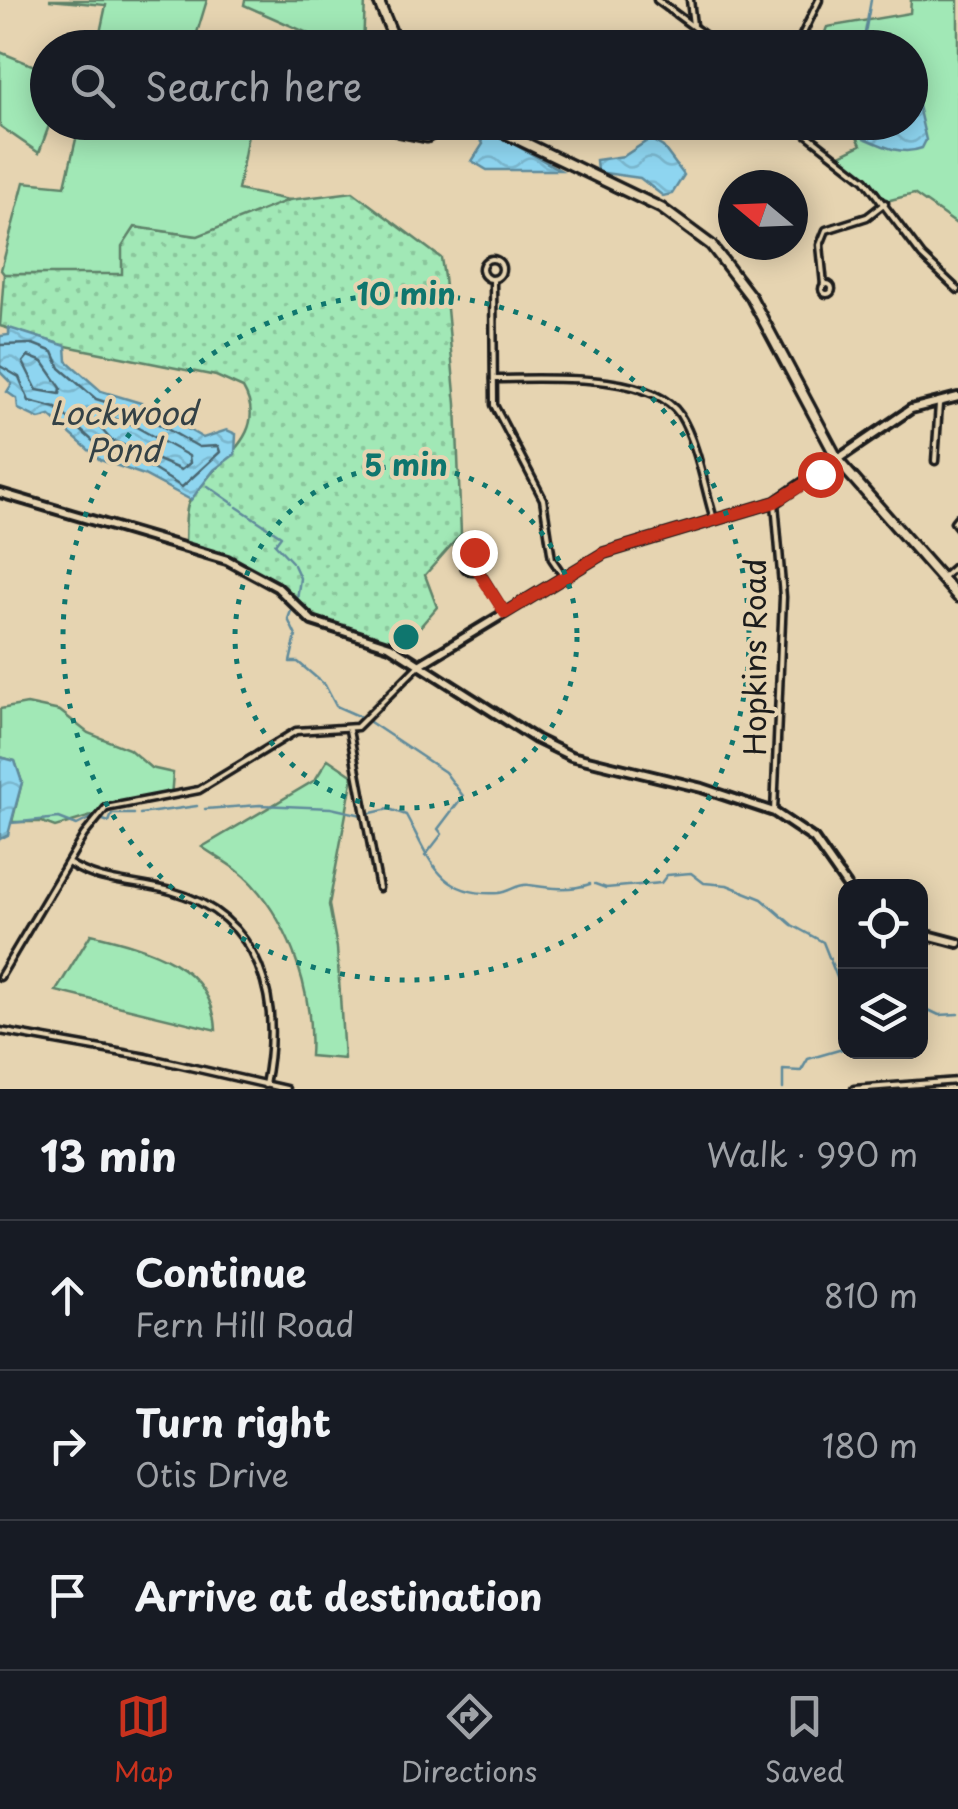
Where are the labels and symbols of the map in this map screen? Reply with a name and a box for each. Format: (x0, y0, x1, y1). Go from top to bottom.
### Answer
north arrow (718, 170, 808, 260)
text: 10 min (356, 270, 456, 315)
water label: Lockwood Pond (49, 388, 202, 473)
text: 5 min (364, 441, 448, 486)
route start (798, 452, 844, 498)
route end (452, 530, 498, 576)
street label: Hopkins Road (731, 558, 776, 756)
centre of rings (388, 619, 424, 655)

